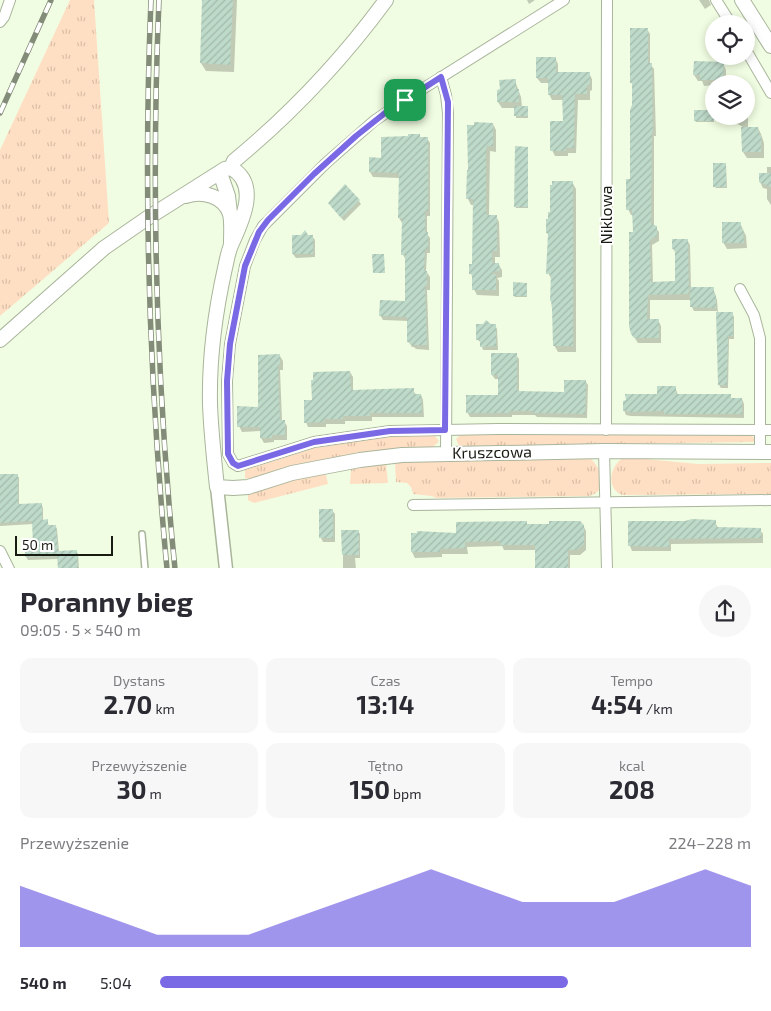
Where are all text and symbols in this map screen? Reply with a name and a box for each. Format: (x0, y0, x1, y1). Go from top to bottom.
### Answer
map controls (705, 15, 755, 125)
button: locate (705, 15, 755, 65)
button: layers (705, 75, 755, 125)
pin (384, 79, 426, 121)
icon: arrive (391, 86, 419, 114)
street label: Niklowa (596, 185, 615, 245)
street label: Kruszcowa (452, 441, 532, 462)
scale bar (15, 534, 112, 557)
text: 50 m (22, 536, 53, 553)
text: Poranny bieg (20, 584, 193, 618)
button: share (699, 585, 751, 637)
text: 09:05 · 5 × 540 m (20, 620, 141, 639)
text: Dystans (113, 672, 165, 689)
text: Czas (371, 672, 400, 689)
text: Tempo (611, 672, 653, 689)
text: 2.70 (104, 689, 152, 719)
text: 13:14 (356, 689, 415, 719)
text: 4:54 (591, 689, 643, 719)
text: km (152, 700, 175, 717)
text: /km (643, 700, 673, 717)
text: Przewyższenie (91, 757, 187, 774)
text: Tętno (368, 757, 403, 774)
text: kcal (619, 757, 645, 774)
text: 30 (116, 774, 146, 804)
text: 150 (350, 774, 390, 804)
text: 208 (609, 774, 655, 804)
text: m (146, 785, 162, 802)
text: bpm (390, 785, 421, 802)
text: Przewyższenie (20, 833, 129, 852)
text: 224–228 m (668, 833, 751, 852)
text: 540 m (20, 973, 67, 992)
text: 5:04 (100, 973, 132, 992)

